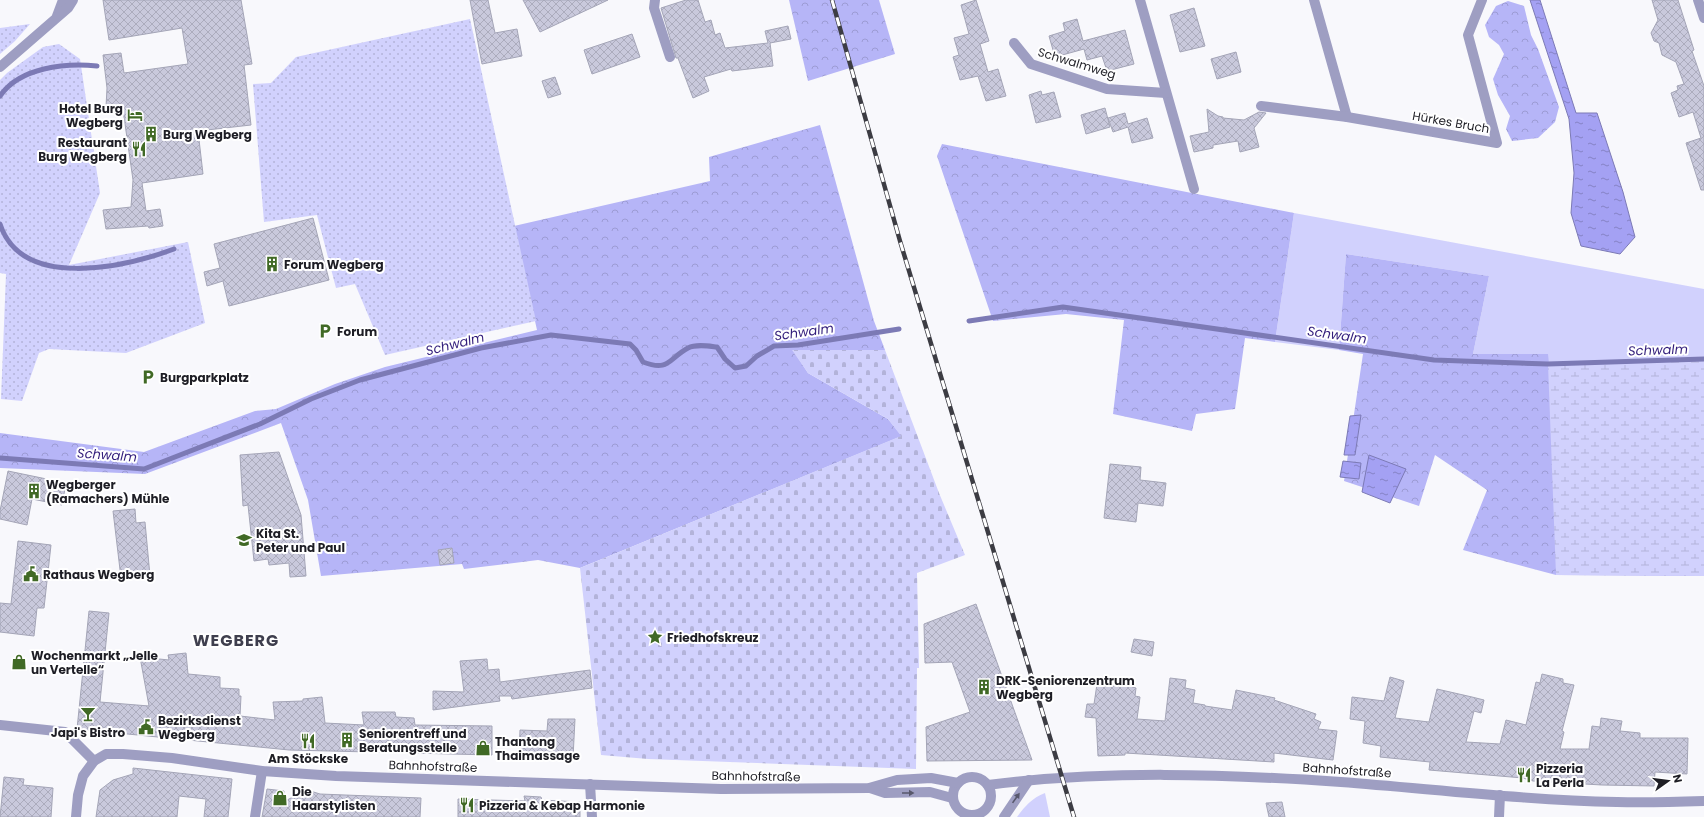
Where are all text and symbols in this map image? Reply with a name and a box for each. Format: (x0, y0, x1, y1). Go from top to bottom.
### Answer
street label: Schwalmweg (1036, 43, 1118, 83)
place label: Hotel Burg Wegberg (59, 100, 123, 131)
hotel icon: Hotel Burg Wegberg (126, 106, 144, 124)
street label: Hürkes Bruch (1411, 107, 1491, 137)
building icon: Burg Wegberg (142, 125, 160, 143)
place label: Burg Wegberg (163, 126, 252, 143)
place label: Restaurant Burg Wegberg (38, 134, 127, 165)
restaurant icon: Restaurant Burg Wegberg (130, 140, 148, 158)
building icon: Forum Wegberg (263, 255, 281, 273)
place label: Forum Wegberg (284, 256, 384, 273)
water label: Schwalm (773, 318, 835, 346)
water label: Schwalm (1306, 321, 1368, 349)
parking icon: Forum (316, 322, 334, 340)
place label: Forum (337, 323, 377, 340)
water label: Schwalm (424, 328, 486, 360)
water label: Schwalm (1628, 339, 1688, 361)
parking icon: Burgparkplatz (139, 368, 157, 386)
place label: Burgparkplatz (160, 369, 249, 386)
water label: Schwalm (76, 443, 138, 467)
place label: Wegberger (Ramachers) Mühle (46, 476, 170, 507)
building icon: Wegberger (Ramachers) Mühle (25, 482, 43, 500)
place label: Kita St. Peter und Paul (256, 525, 345, 556)
school or university icon: Kita St. Peter und Paul (235, 531, 253, 549)
public building icon: Rathaus Wegberg (22, 565, 40, 583)
place label: Rathaus Wegberg (43, 566, 154, 583)
place icon: Friedhofskreuz (646, 628, 664, 646)
district label: WEGBERG (193, 629, 279, 652)
place label: Friedhofskreuz (667, 629, 759, 646)
place label: Wochenmarkt „Jelle un Vertelle“ (31, 647, 159, 678)
shop icon: Wochenmarkt „Jelle un Vertelle“ (10, 653, 28, 671)
place label: DRK-Seniorenzentrum Wegberg (996, 672, 1135, 703)
building icon: DRK-Seniorenzentrum Wegberg (975, 678, 993, 696)
bar icon: Japi's Bistro (79, 705, 97, 723)
place label: Bezirksdienst Wegberg (158, 712, 241, 743)
public building icon: Bezirksdienst Wegberg (137, 718, 155, 736)
place label: Japi's Bistro (51, 724, 126, 741)
place label: Seniorentreff und Beratungsstelle (359, 725, 467, 756)
building icon: Seniorentreff und Beratungsstelle (338, 731, 356, 749)
restaurant icon: Am Stöckske (299, 732, 317, 750)
place label: Thantong Thaimassage (495, 733, 580, 764)
shop icon: Thantong Thaimassage (474, 739, 492, 757)
place label: Am Stöckske (268, 750, 349, 767)
street label: Bahnhofstraße (388, 756, 478, 776)
street label: Bahnhofstraße (1302, 758, 1392, 782)
place label: Pizzeria La Perla (1536, 760, 1584, 791)
north arrow (1648, 761, 1688, 801)
restaurant icon: Pizzeria La Perla (1515, 766, 1533, 784)
street label: Bahnhofstraße (711, 767, 801, 785)
text: N (1669, 773, 1686, 785)
place label: Die Haarstylisten (292, 783, 376, 814)
shop icon: Die Haarstylisten (271, 789, 289, 807)
one-way arrow (902, 789, 914, 796)
one-way arrow (1012, 793, 1020, 804)
restaurant icon: Pizzeria & Kebap Harmonie (458, 796, 476, 814)
place label: Pizzeria & Kebap Harmonie (479, 797, 646, 814)

